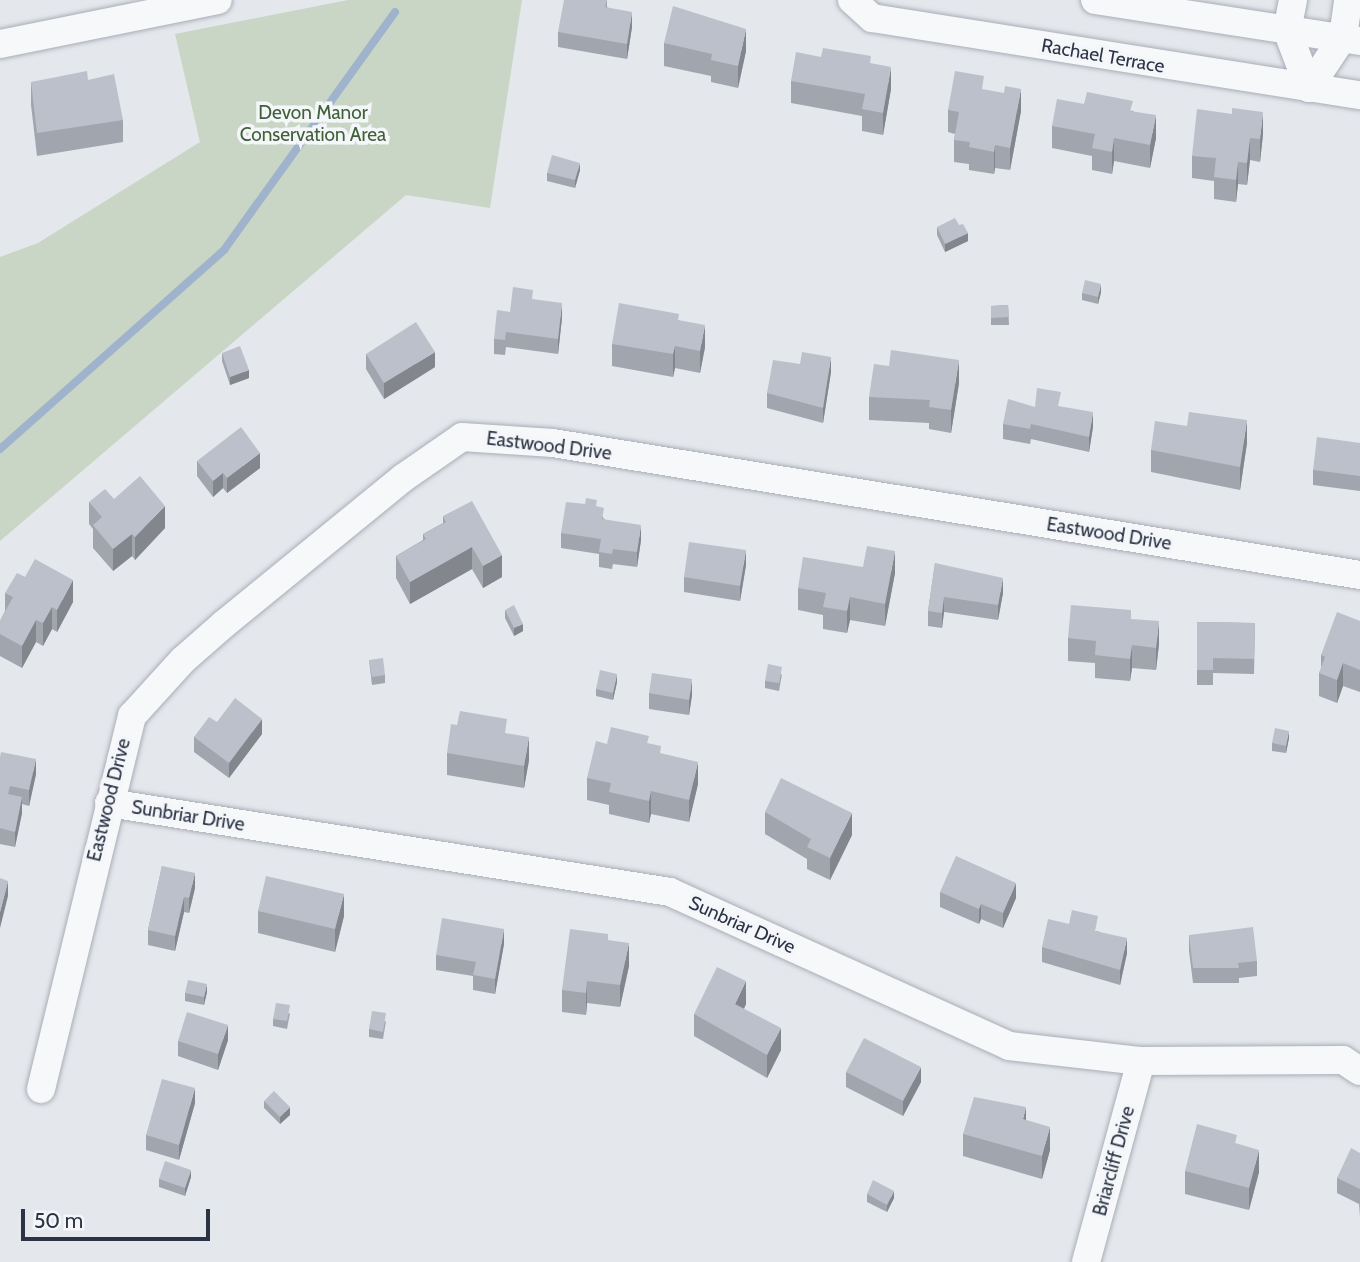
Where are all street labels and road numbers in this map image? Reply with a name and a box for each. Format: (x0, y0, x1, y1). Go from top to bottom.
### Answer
street label: Rachael Terrace (1040, 34, 1166, 78)
street label: Eastwood Drive (485, 427, 613, 465)
street label: Eastwood Drive (1045, 513, 1173, 555)
street label: Eastwood Drive (83, 736, 135, 864)
street label: Sunbriar Drive (130, 796, 246, 836)
street label: Sunbriar Drive (685, 891, 799, 959)
street label: Briarcliff Drive (1088, 1104, 1140, 1218)

